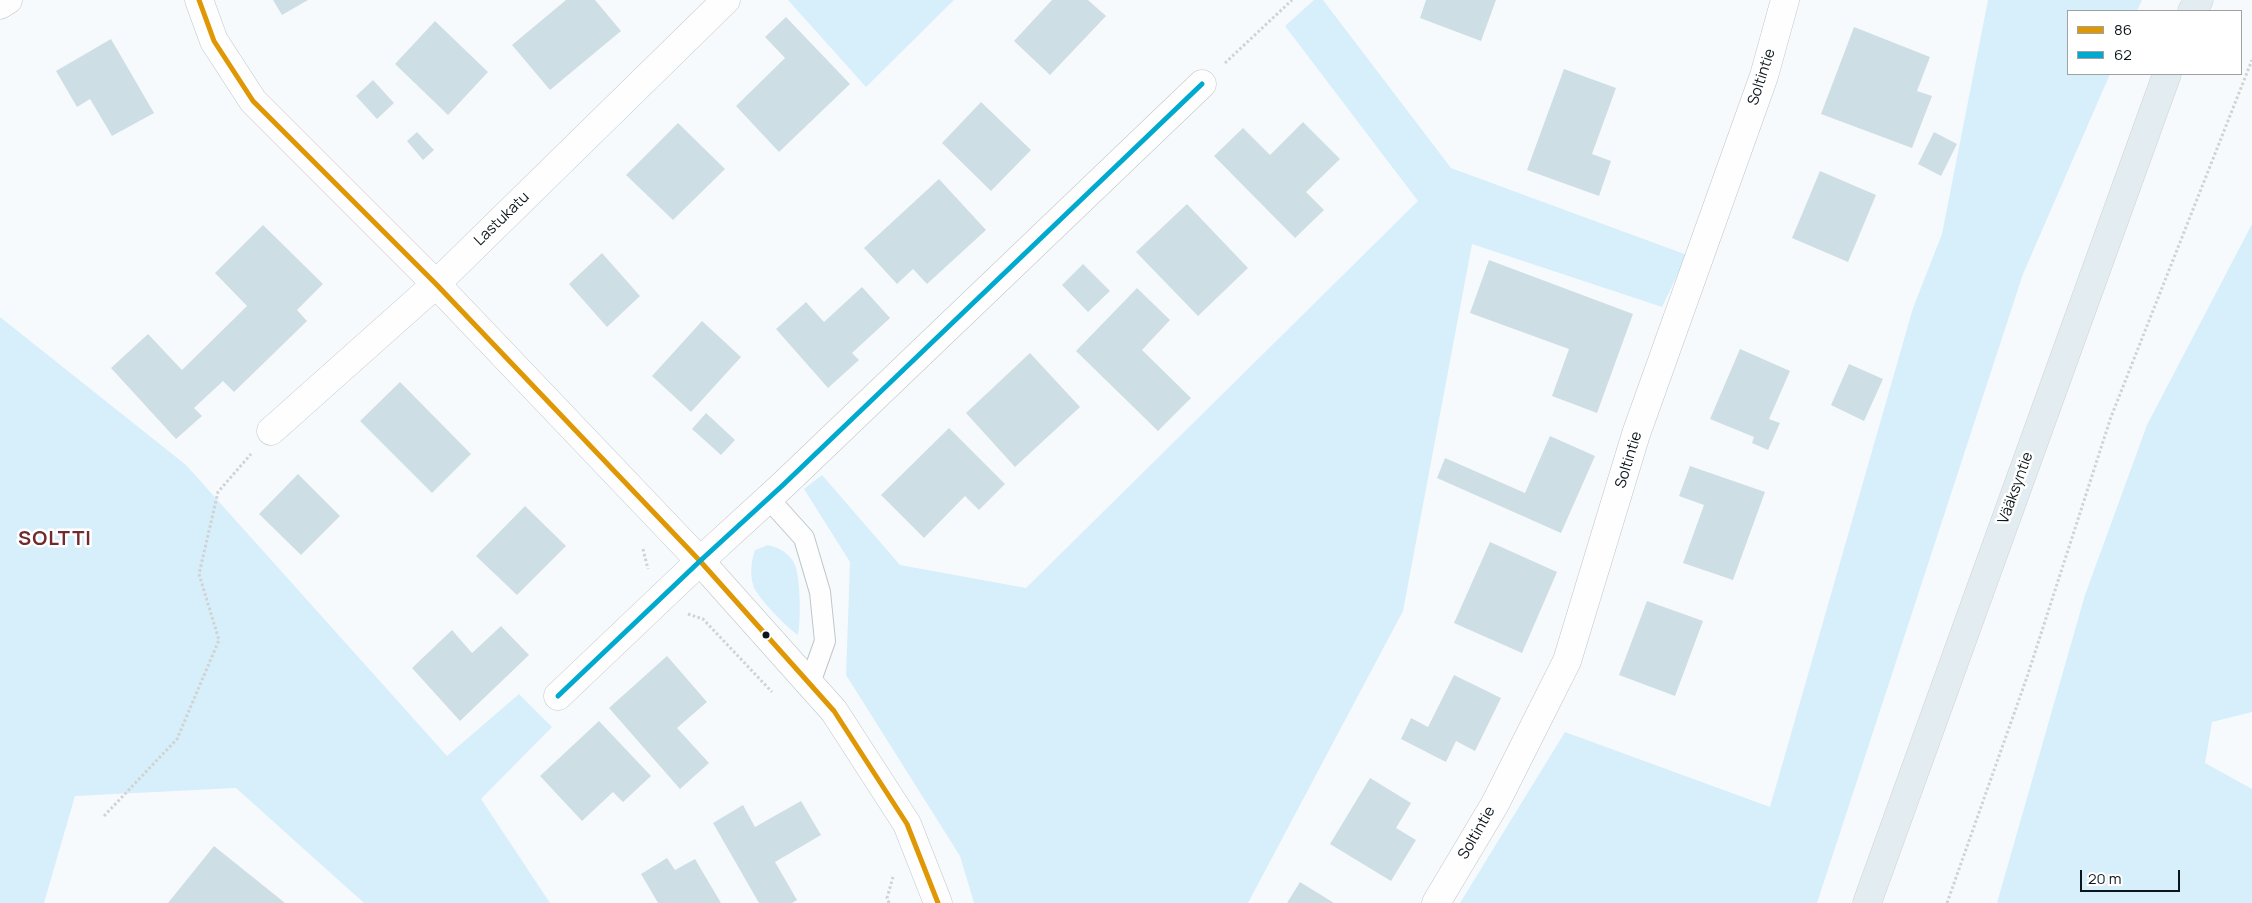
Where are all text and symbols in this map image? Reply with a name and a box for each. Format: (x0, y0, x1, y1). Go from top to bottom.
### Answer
legend (2067, 10, 2242, 75)
text: 86 (2114, 19, 2132, 40)
text: 62 (2114, 44, 2132, 65)
street label: Soltintie (1744, 46, 1780, 108)
street label: Lastukatu (471, 188, 533, 250)
street label: Soltintie (1612, 429, 1646, 491)
street label: Vääksyntie (1995, 450, 2037, 526)
district label: SOLTTI (17, 527, 93, 551)
unlabelled marker (761, 630, 771, 640)
street label: Soltintie (1455, 803, 1499, 863)
scale bar (2082, 860, 2182, 892)
text: 20 m (2088, 868, 2121, 889)

